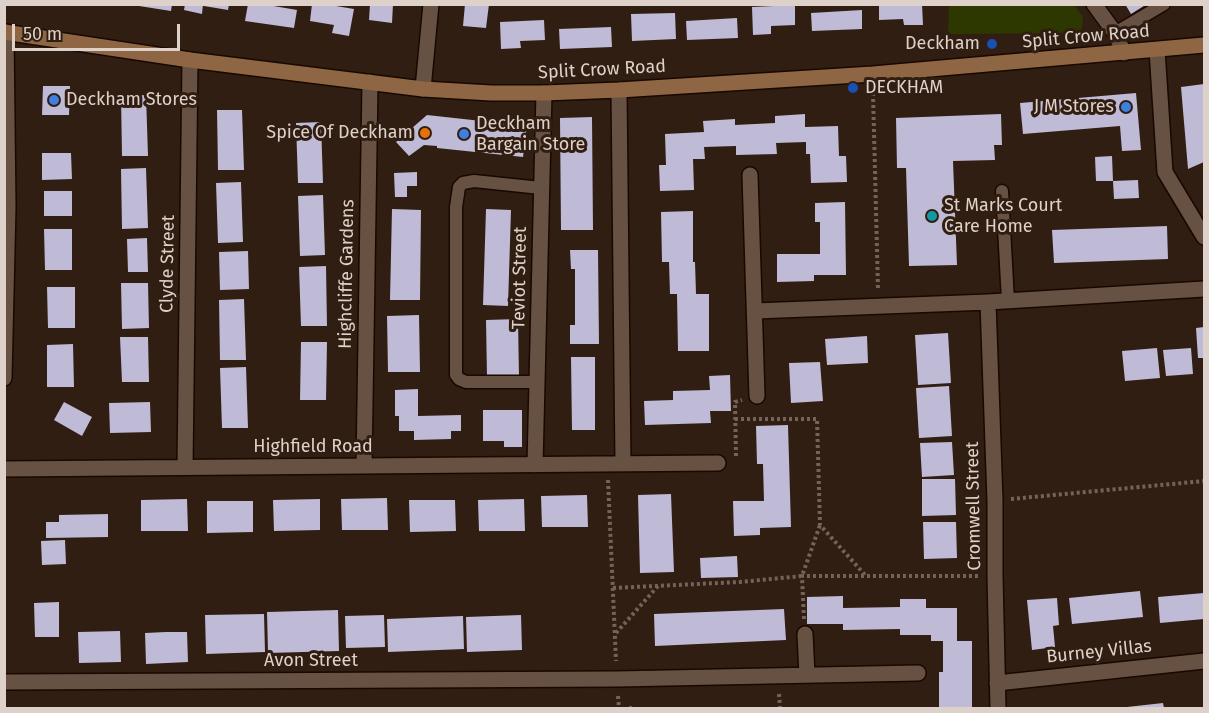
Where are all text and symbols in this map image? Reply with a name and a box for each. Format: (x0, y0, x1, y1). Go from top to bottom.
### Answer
scale bar (15, 12, 183, 50)
street label: Split Crow Road (1021, 21, 1151, 53)
text: 50 m (23, 23, 62, 45)
place label: Deckham (905, 33, 980, 55)
marker: Deckham (985, 37, 999, 51)
street label: Split Crow Road (538, 56, 666, 84)
place label: DECKHAM (865, 77, 943, 99)
marker: DECKHAM (846, 81, 860, 95)
place label: Deckham Stores (66, 89, 197, 111)
marker: Deckham Stores (47, 93, 61, 107)
place label: J M Stores (1034, 96, 1114, 118)
marker: J M Stores (1119, 100, 1133, 114)
place label: Deckham Bargain Store (476, 113, 585, 156)
place label: Spice Of Deckham (266, 122, 413, 144)
marker: Spice Of Deckham (418, 126, 432, 140)
marker: Deckham Bargain Store (457, 127, 471, 141)
place label: St Marks Court Care Home (944, 195, 1062, 238)
street label: Highcliffe Gardens (335, 199, 359, 349)
marker: St Marks Court Care Home (925, 209, 939, 223)
street label: Clyde Street (156, 215, 180, 313)
street label: Teviot Street (508, 227, 532, 329)
street label: Highfield Road (253, 436, 373, 458)
street label: Cromwell Street (962, 441, 986, 571)
street label: Burney Villas (1045, 636, 1153, 668)
street label: Avon Street (264, 650, 358, 672)

